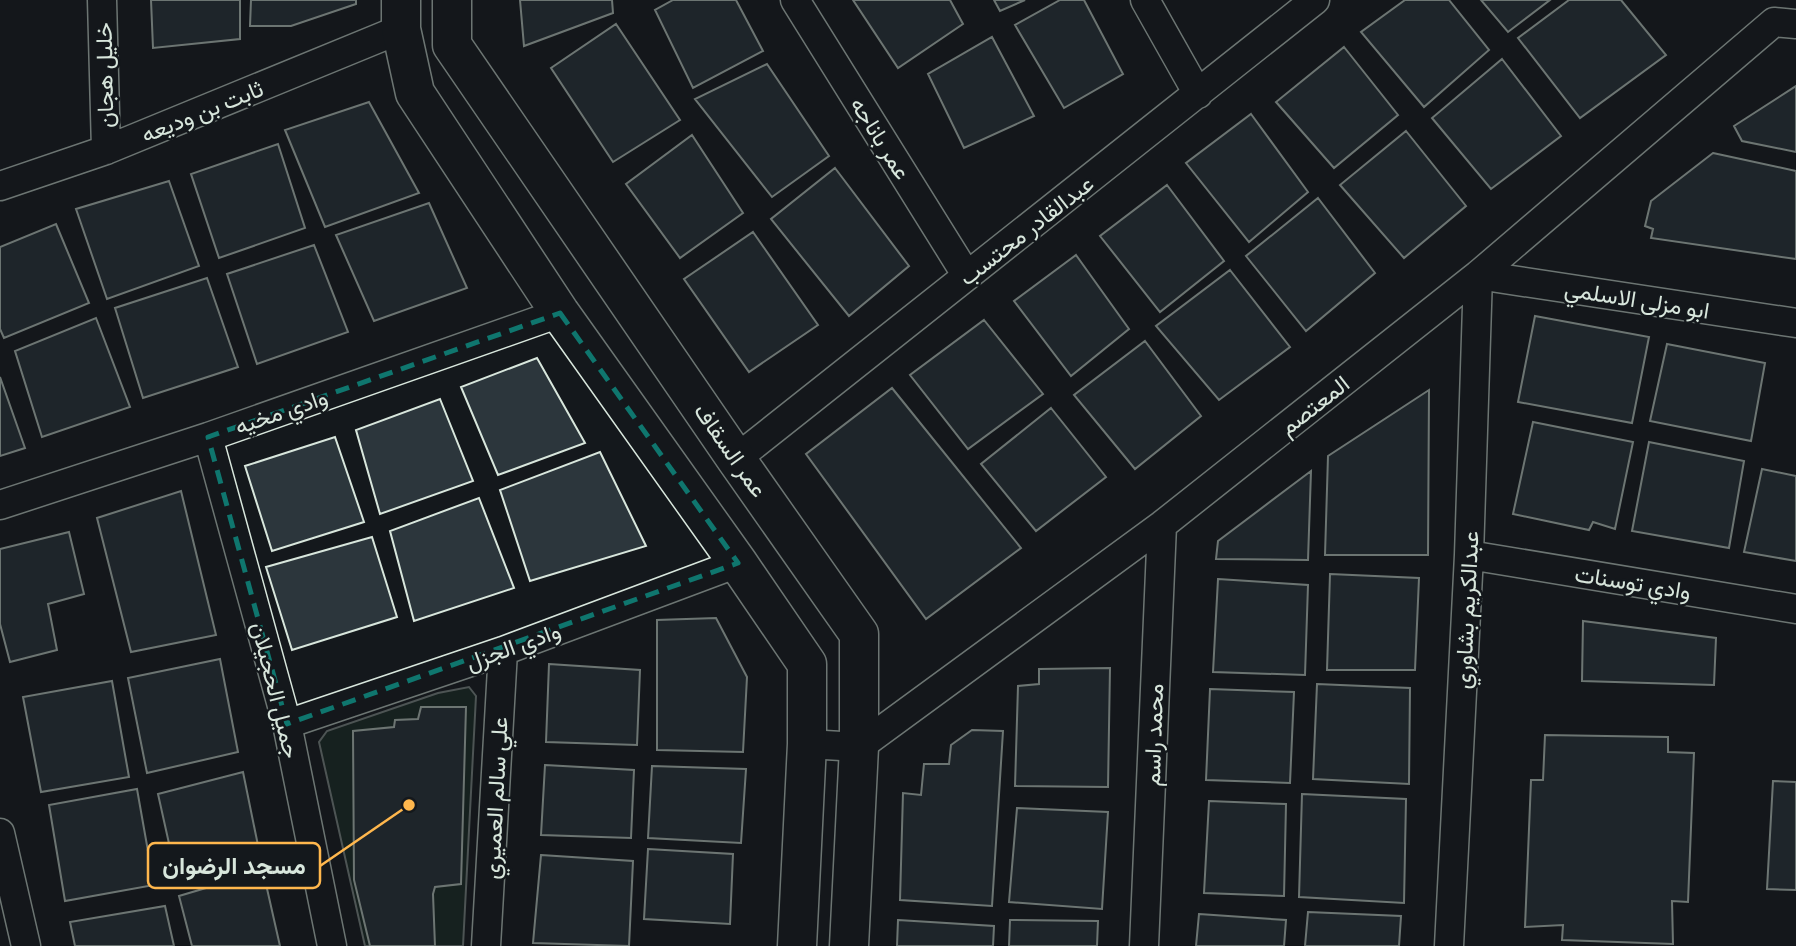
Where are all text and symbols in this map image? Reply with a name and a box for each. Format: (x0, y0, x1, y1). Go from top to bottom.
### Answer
street label: خليل هجان (91, 22, 119, 128)
street label: ثابت بن وديعه (137, 75, 267, 149)
street label: عمر باناجه (843, 92, 916, 185)
street label: عبدالقادر محتسب (954, 170, 1100, 292)
street label: ابو مزلى الاسلمي (1562, 275, 1711, 330)
street label: المعتصم (1274, 370, 1355, 442)
street label: وادي مخيه (231, 384, 333, 445)
street label: عمر السقاف (687, 399, 772, 503)
street label: عبدالكريم بشاوري (1449, 530, 1490, 690)
street label: وادي توسنات (1572, 560, 1693, 610)
street label: وادي الجزل (462, 617, 566, 681)
street label: جميل الحجيلان (245, 619, 305, 761)
street label: محمد راسم (1139, 683, 1170, 787)
street label: علي سالم العميري (478, 716, 519, 880)
callout: مسجد الرضوان (148, 843, 320, 888)
text: مسجد الرضوان (162, 852, 306, 881)

